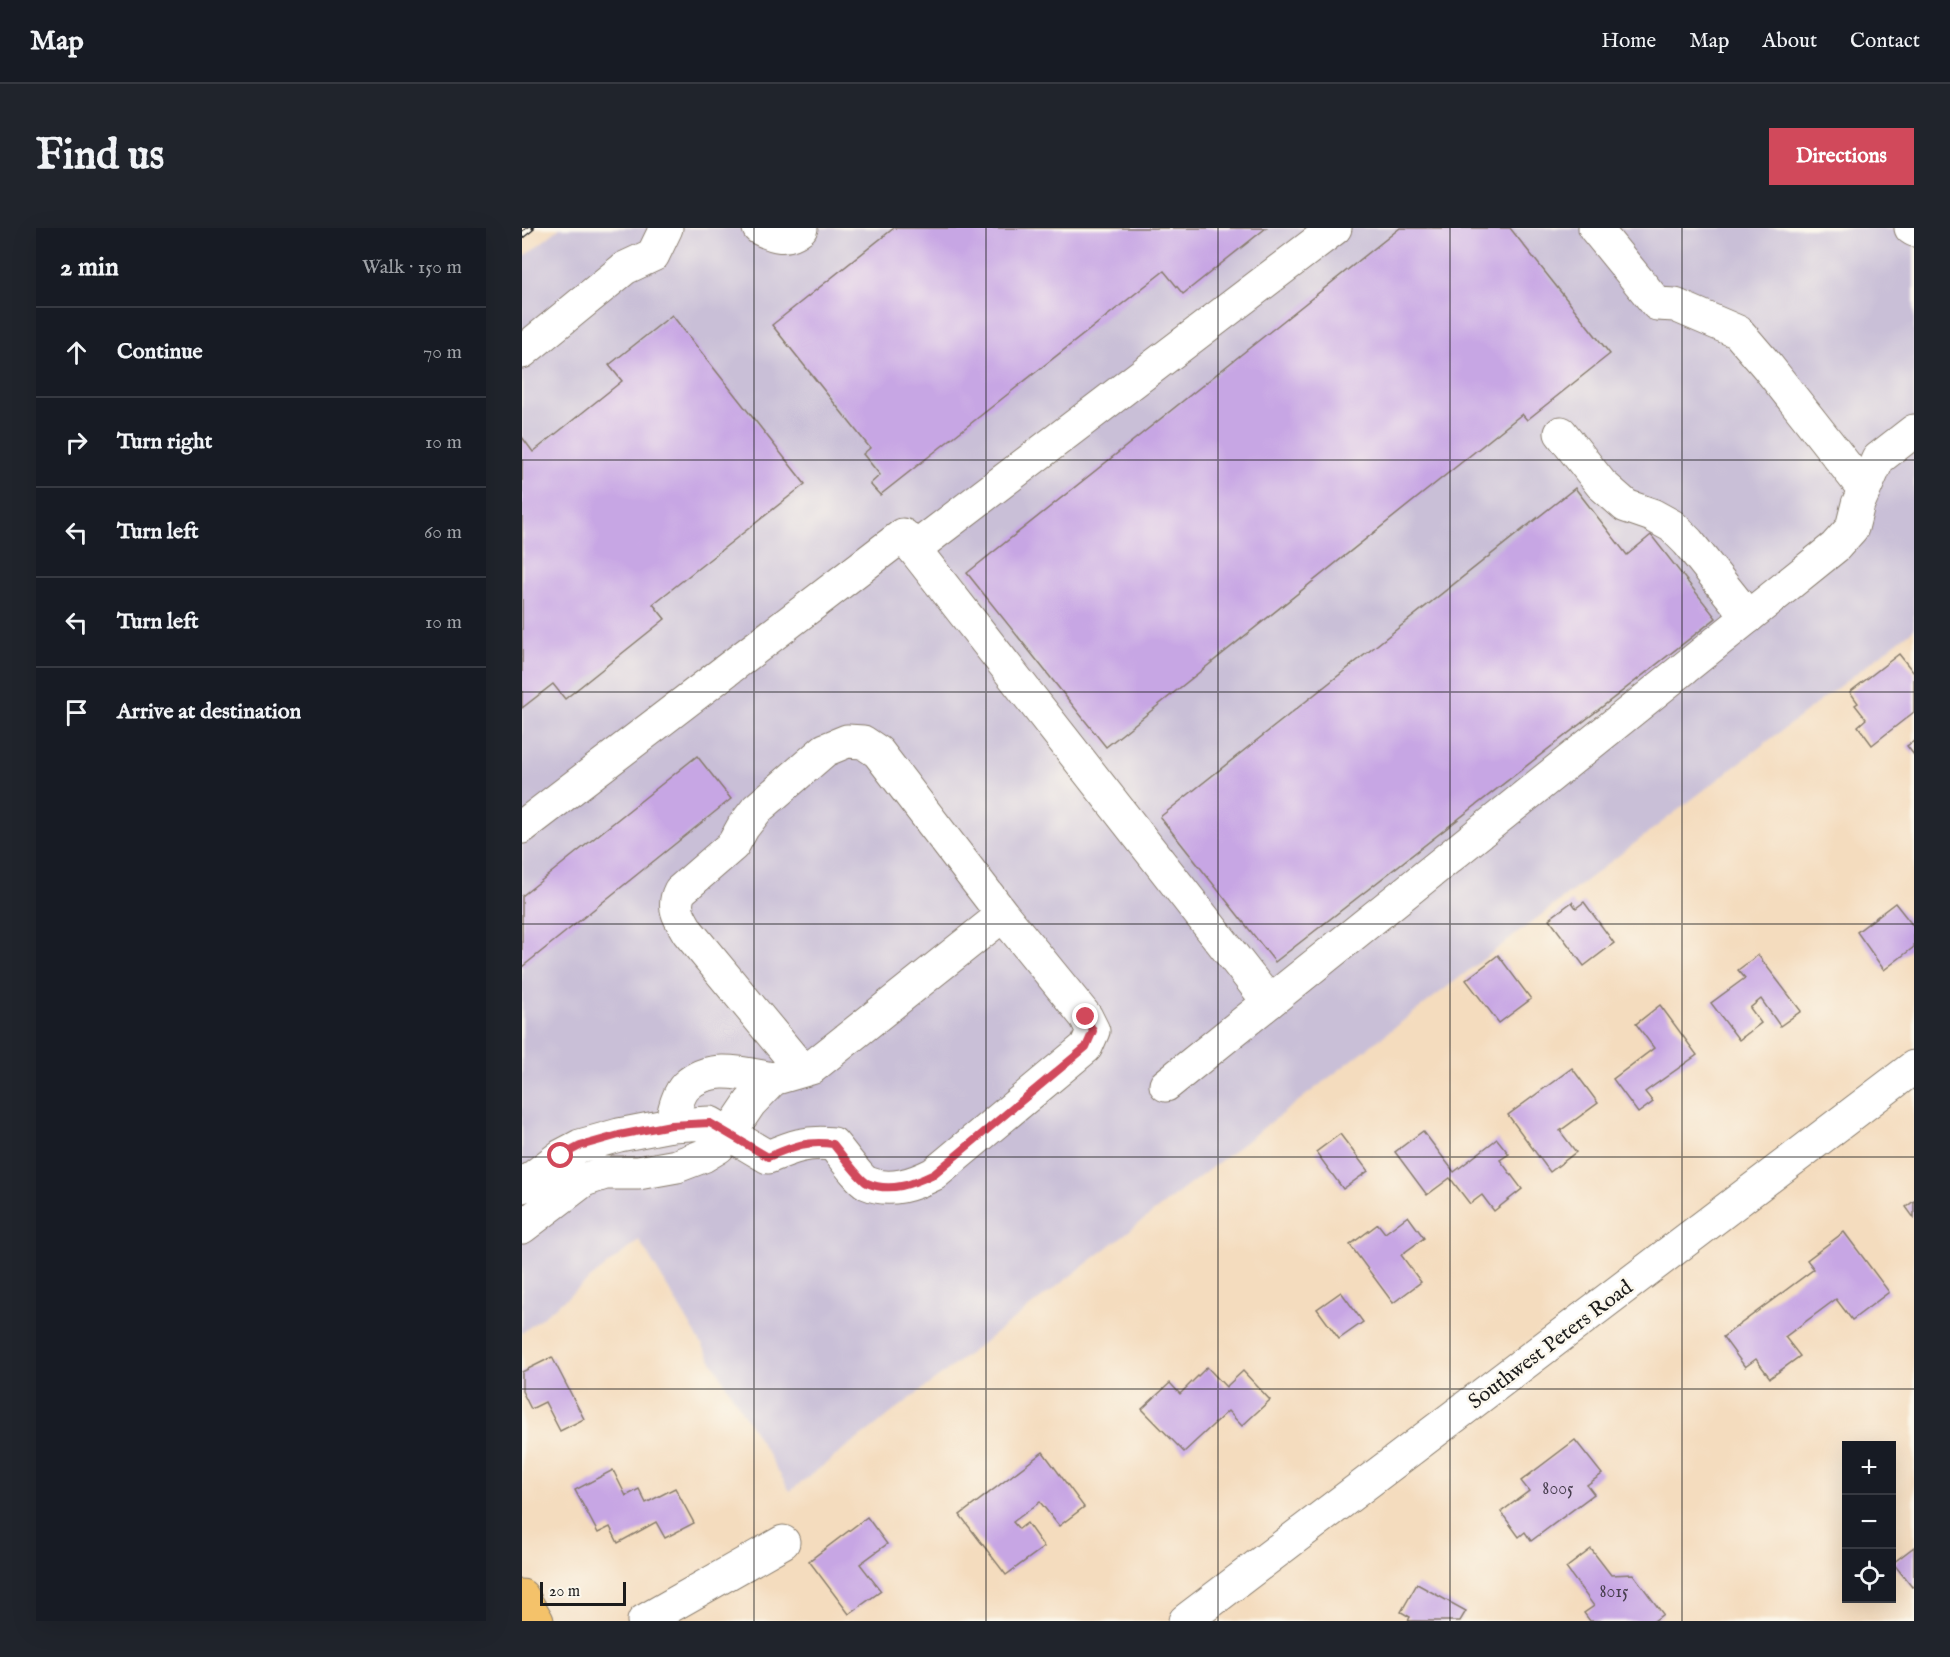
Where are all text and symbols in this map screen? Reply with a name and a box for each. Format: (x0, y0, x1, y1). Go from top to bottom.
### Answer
text: Map (30, 24, 84, 59)
text: Home (1601, 28, 1656, 55)
text: Map (1689, 28, 1729, 55)
text: About (1762, 28, 1817, 55)
text: Contact (1850, 28, 1920, 55)
button: Directions (1769, 128, 1914, 185)
text: Find us (36, 130, 164, 183)
text: 2 min (60, 251, 119, 284)
text: Walk · 150 m (362, 255, 462, 280)
icon: ahead (60, 336, 93, 369)
text: Continue (117, 338, 203, 366)
text: 70 m (423, 340, 462, 365)
icon: right (60, 426, 93, 459)
text: Turn right (117, 428, 212, 456)
text: 10 m (425, 430, 462, 455)
icon: left (60, 516, 93, 549)
text: Turn left (117, 518, 199, 546)
text: 60 m (424, 520, 462, 545)
icon: left (60, 606, 93, 639)
text: Turn left (117, 608, 199, 636)
text: 10 m (425, 610, 462, 635)
icon: arrive (60, 696, 93, 729)
text: Arrive at destination (117, 698, 301, 726)
route end (1072, 1003, 1098, 1029)
route start (547, 1142, 573, 1168)
street label: Southwest Peters Road (1463, 1274, 1639, 1416)
map controls (1842, 1441, 1896, 1603)
button: + (1842, 1441, 1896, 1495)
house number: 8005 (1542, 1478, 1574, 1501)
button: − (1842, 1495, 1896, 1549)
button: locate (1842, 1549, 1896, 1603)
scale bar (540, 1579, 626, 1606)
house number: 8015 (1599, 1581, 1629, 1604)
text: 20 m (549, 1582, 580, 1602)

